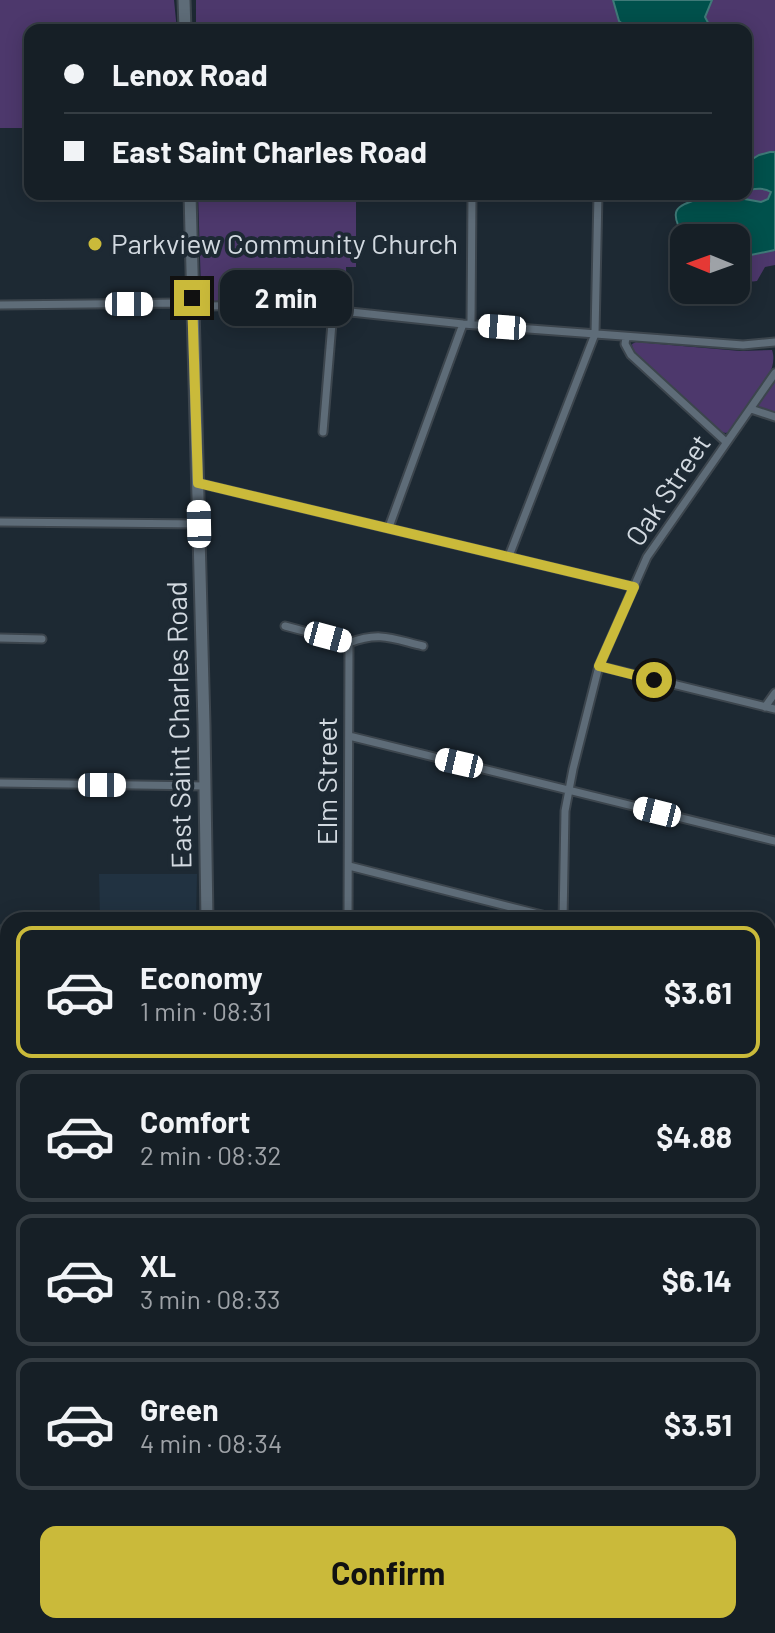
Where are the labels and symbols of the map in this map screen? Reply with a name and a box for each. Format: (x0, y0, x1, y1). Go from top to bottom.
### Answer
north arrow (670, 224, 750, 304)
place label: Parkview Community Church (111, 226, 458, 260)
marker: Parkview Community Church (86, 235, 104, 253)
callout: 2 min (220, 270, 352, 326)
route end (174, 280, 210, 316)
car (105, 292, 153, 316)
car (477, 313, 527, 341)
street label: Oak Street (617, 427, 717, 552)
car (187, 500, 211, 548)
street label: East Saint Charles Road (158, 581, 198, 869)
car (302, 619, 354, 655)
route start (636, 662, 672, 698)
street label: Elm Street (309, 717, 343, 845)
car (433, 746, 485, 780)
car (78, 773, 126, 797)
car (631, 795, 683, 829)

